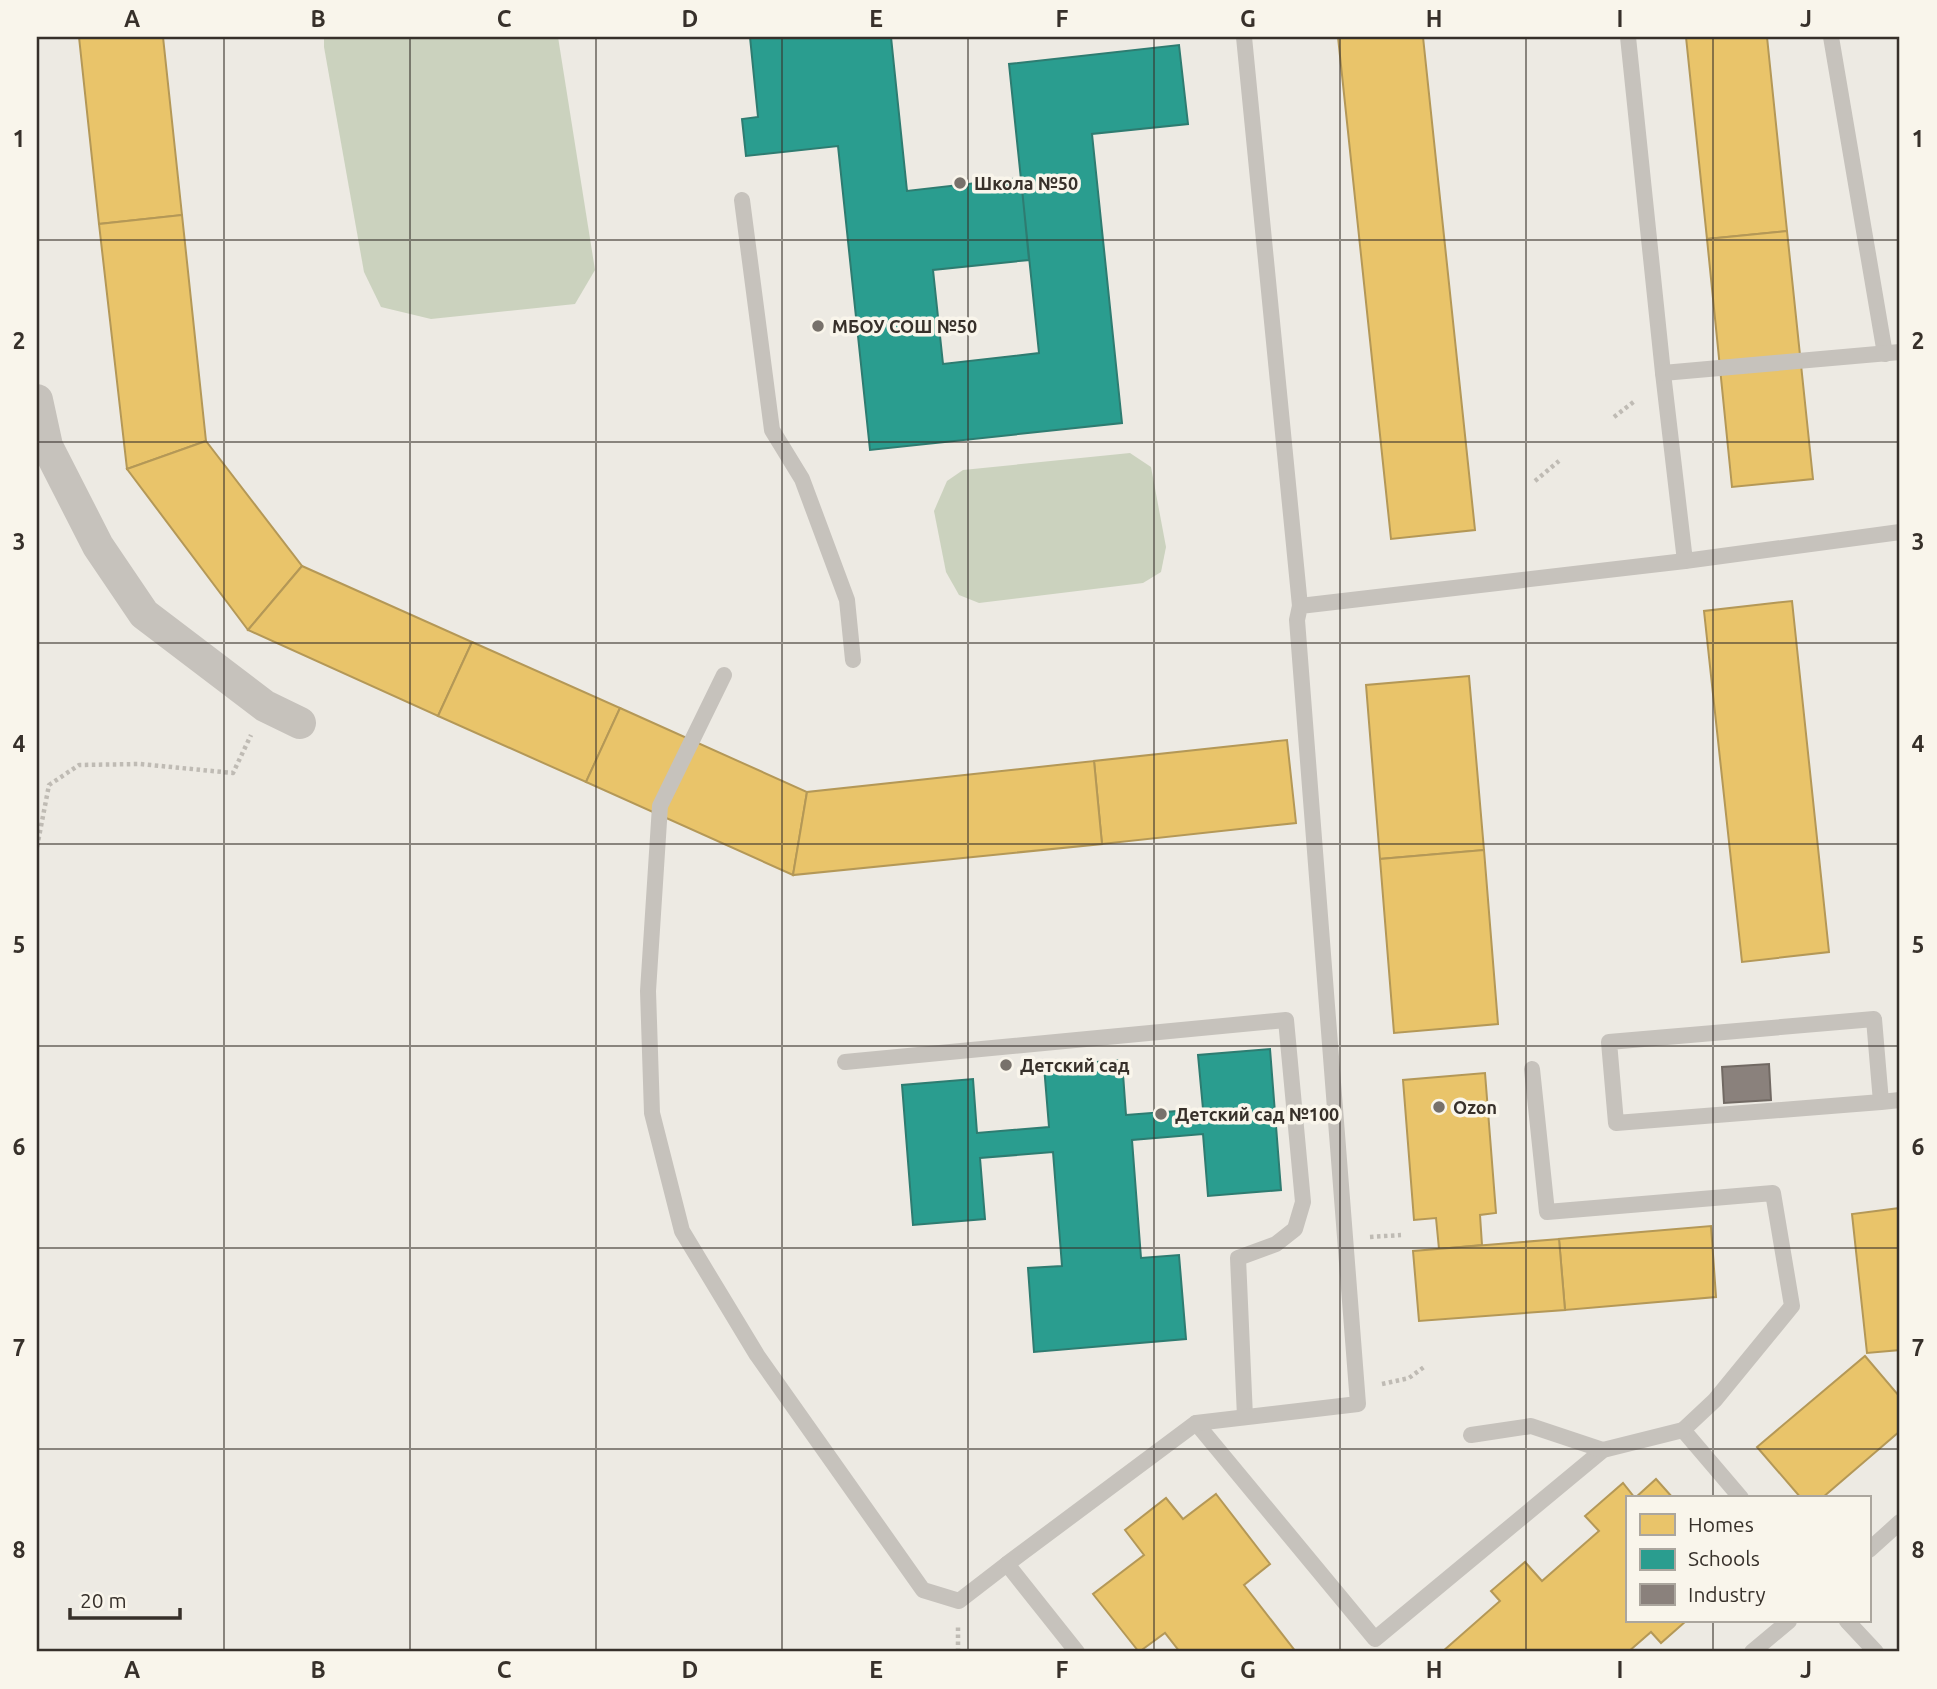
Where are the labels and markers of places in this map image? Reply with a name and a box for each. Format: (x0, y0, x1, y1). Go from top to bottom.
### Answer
place label: Школа №50 (974, 173, 1078, 193)
marker: Школа №50 (952, 175, 968, 191)
place label: МБОУ СОШ №50 (832, 316, 977, 336)
marker: МБОУ СОШ №50 (810, 318, 826, 334)
place label: Детский сад (1020, 1055, 1130, 1075)
marker: Детский сад (998, 1057, 1014, 1073)
place label: Ozon (1453, 1097, 1497, 1117)
marker: Ozon (1431, 1099, 1447, 1115)
place label: Детский сад №100 (1175, 1104, 1339, 1124)
marker: Детский сад №100 (1153, 1106, 1169, 1122)

